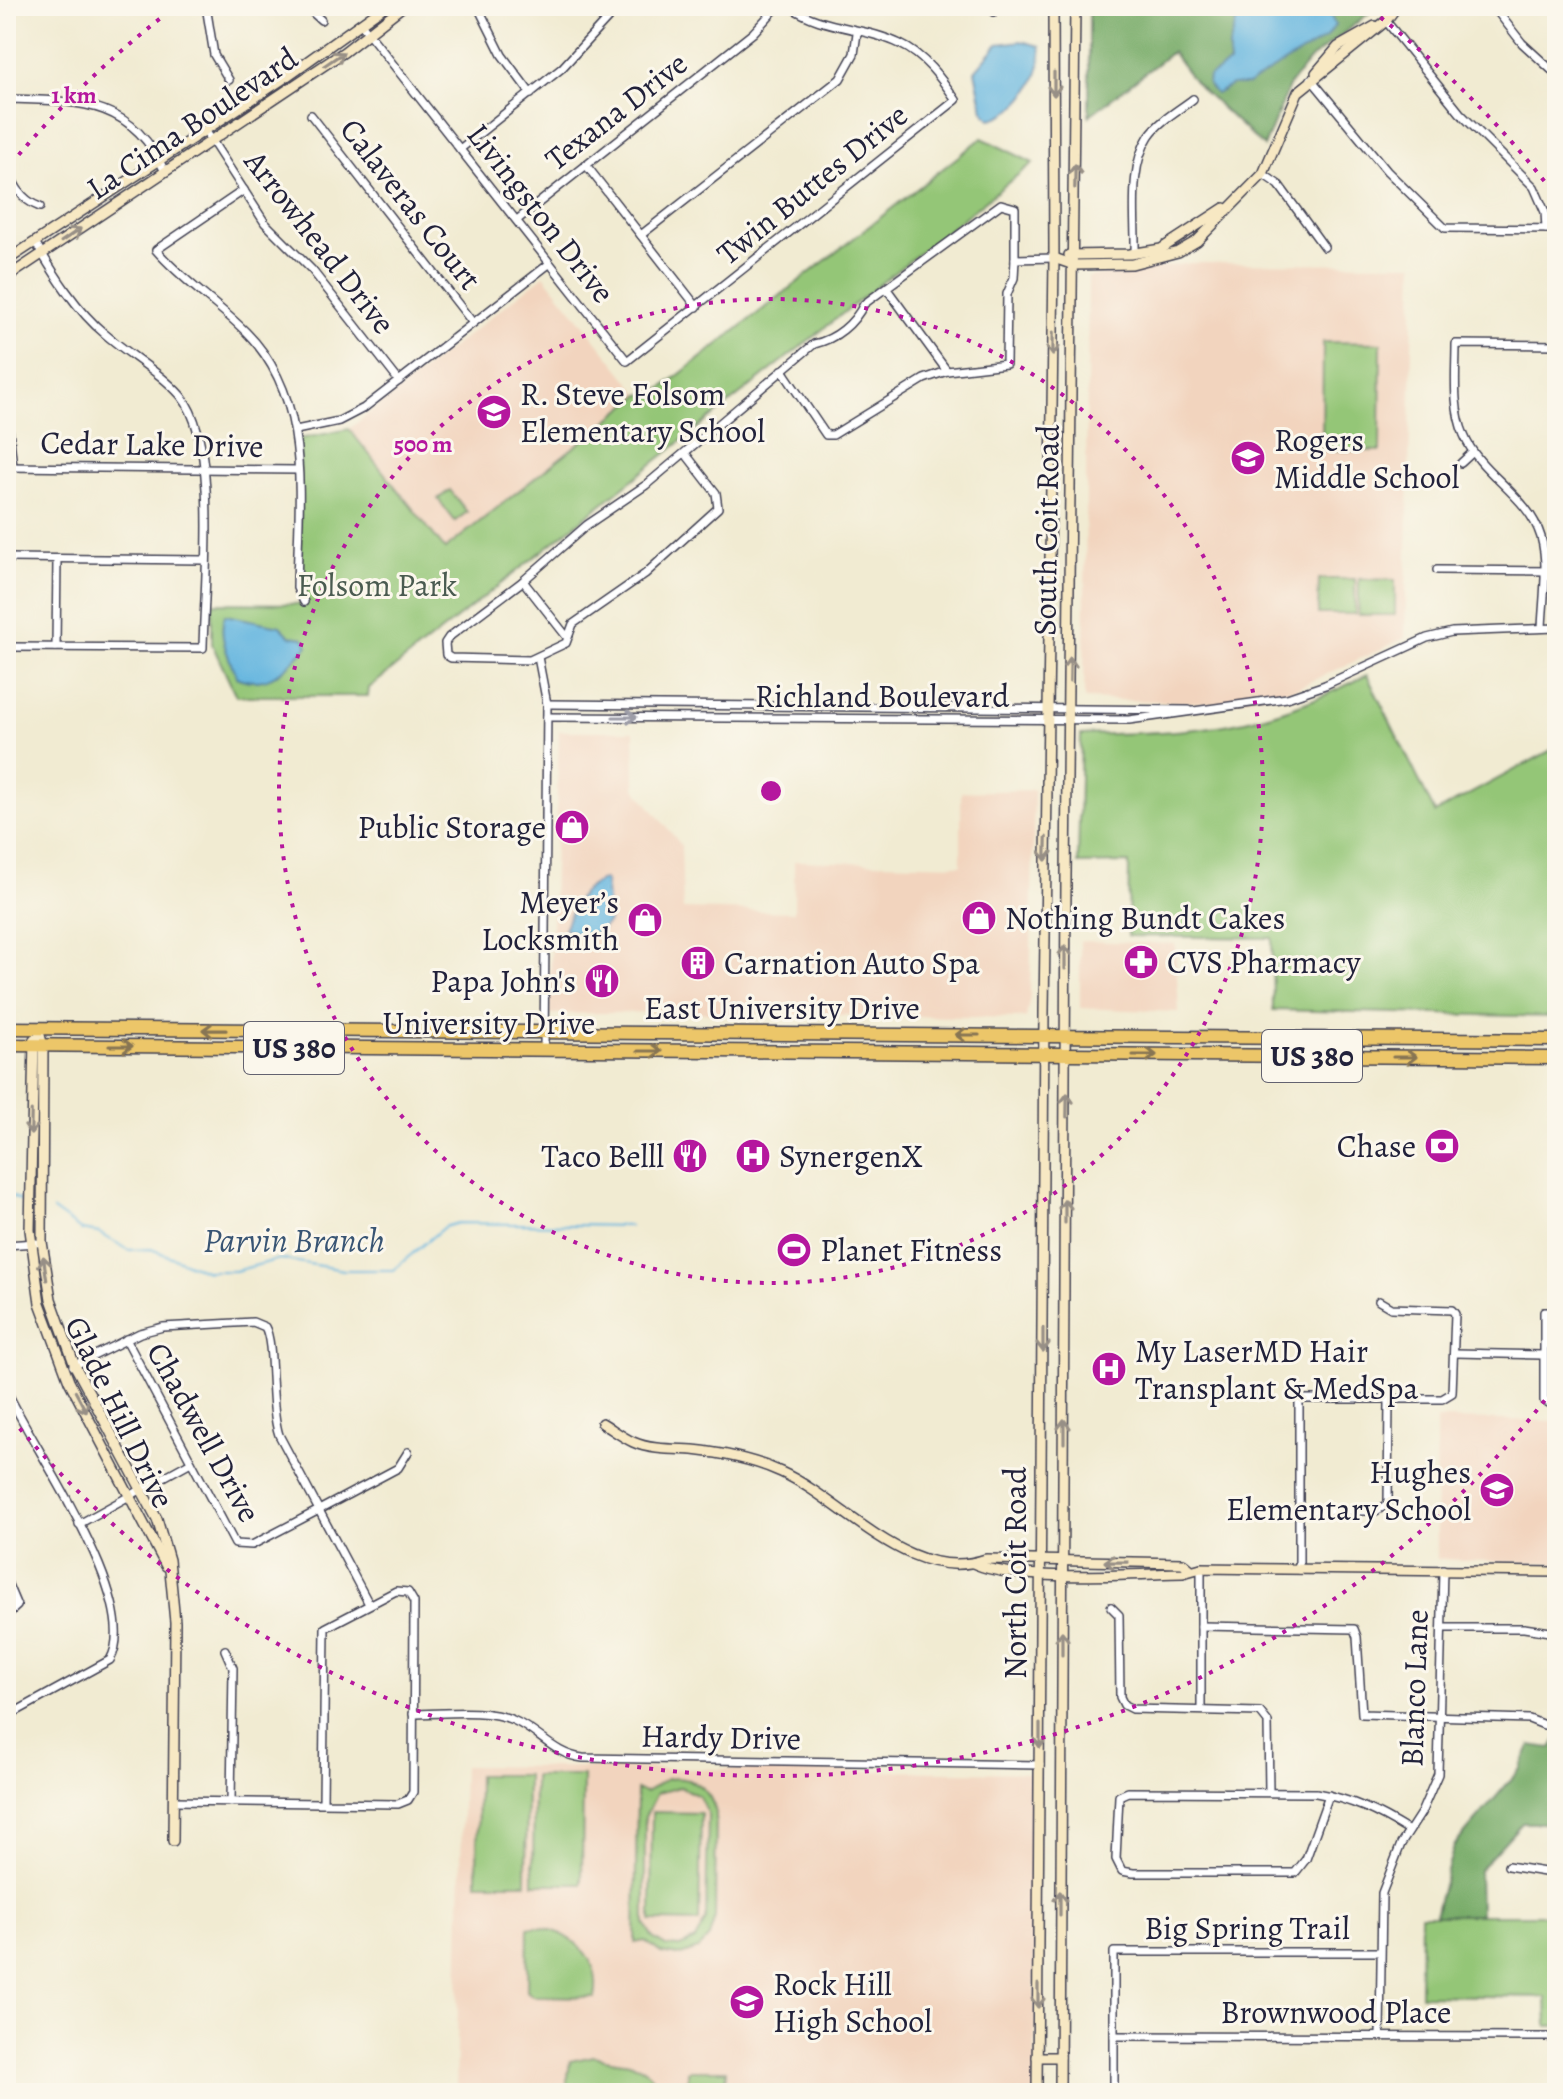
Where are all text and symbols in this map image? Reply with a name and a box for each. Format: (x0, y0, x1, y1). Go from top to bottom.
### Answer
street label: La Cima Boulevard (78, 36, 307, 210)
street label: Texana Drive (536, 42, 696, 180)
one-way arrow (322, 51, 344, 68)
one-way arrow (1046, 70, 1062, 97)
text: 1 km (51, 79, 97, 111)
street label: Twin Buttes Drive (707, 93, 917, 275)
street label: Calaveras Court (330, 109, 492, 299)
street label: Livingston Drive (457, 114, 625, 312)
street label: Arrowhead Drive (234, 140, 406, 343)
one-way arrow (1067, 163, 1083, 190)
one-way arrow (59, 226, 82, 242)
one-way arrow (1045, 330, 1061, 357)
place label: R. Steve Folsom Elementary School (520, 372, 765, 453)
school or university icon: R. Steve Folsom Elementary School (475, 393, 513, 431)
place label: Rogers Middle School (1274, 418, 1460, 499)
street label: Cedar Lake Drive (40, 420, 264, 468)
street label: South Coit Road (1022, 423, 1070, 636)
text: 500 m (394, 428, 452, 460)
school or university icon: Rogers Middle School (1229, 439, 1267, 477)
park label: Folsom Park (297, 563, 457, 607)
one-way arrow (1062, 656, 1078, 683)
street label: Richland Boulevard (755, 674, 1010, 718)
one-way arrow (611, 710, 638, 725)
centre of rings (757, 777, 785, 805)
place label: Public Storage (357, 805, 546, 849)
shop icon: Public Storage (553, 808, 591, 846)
one-way arrow (1039, 835, 1054, 862)
place label: Meyer’s Locksmith (481, 880, 619, 961)
place label: Nothing Bundt Cakes (1005, 896, 1285, 940)
shop icon: Nothing Bundt Cakes (960, 899, 998, 937)
shop icon: Meyer’s Locksmith (626, 901, 664, 939)
place label: CVS Pharmacy (1167, 940, 1361, 984)
place label: Carnation Auto Spa (724, 941, 980, 985)
pharmacy icon: CVS Pharmacy (1122, 943, 1160, 981)
building icon: Carnation Auto Spa (679, 944, 717, 982)
one-way arrow (1057, 944, 1073, 971)
place label: Papa John's (430, 959, 576, 1003)
restaurant icon: Papa John's (583, 962, 621, 1000)
street label: East University Drive (644, 986, 920, 1030)
street label: University Drive (383, 1001, 595, 1045)
one-way arrow (201, 1022, 228, 1038)
road number: US 380 (244, 1022, 344, 1074)
one-way arrow (954, 1027, 981, 1043)
road number: US 380 (1262, 1030, 1362, 1082)
one-way arrow (107, 1038, 134, 1054)
one-way arrow (636, 1043, 663, 1058)
one-way arrow (1131, 1047, 1158, 1063)
one-way arrow (1391, 1049, 1418, 1065)
one-way arrow (1059, 1092, 1075, 1119)
one-way arrow (23, 1109, 39, 1136)
place label: Chase (1337, 1124, 1416, 1168)
bank icon: Chase (1423, 1127, 1461, 1165)
place label: Taco Belll (541, 1134, 664, 1178)
place label: SynergenX (779, 1134, 923, 1178)
restaurant icon: Taco Belll (671, 1137, 709, 1175)
hospital icon: SynergenX (734, 1137, 772, 1175)
one-way arrow (1057, 1198, 1073, 1225)
water label: Parvin Branch (203, 1217, 385, 1264)
place label: Planet Fitness (820, 1228, 1002, 1272)
sports icon: Planet Fitness (775, 1231, 813, 1269)
one-way arrow (37, 1256, 52, 1281)
street label: Glade Hill Drive (55, 1309, 185, 1515)
one-way arrow (1035, 1326, 1051, 1353)
place label: My LaserMD Hair Transplant & MedSpa (1135, 1329, 1418, 1410)
street label: Chadwell Drive (136, 1334, 272, 1530)
hospital icon: My LaserMD Hair Transplant & MedSpa (1090, 1350, 1128, 1388)
one-way arrow (73, 1390, 89, 1414)
one-way arrow (1056, 1418, 1072, 1445)
place label: Hughes Elementary School (1226, 1450, 1471, 1531)
street label: North Coit Road (993, 1466, 1037, 1679)
school or university icon: Hughes Elementary School (1478, 1471, 1516, 1509)
one-way arrow (1103, 1554, 1130, 1569)
street label: Blanco Lane (1389, 1608, 1439, 1768)
one-way arrow (1054, 1630, 1070, 1657)
street label: Hardy Drive (641, 1714, 801, 1760)
one-way arrow (1032, 1722, 1048, 1749)
one-way arrow (1052, 1890, 1068, 1917)
street label: Big Spring Trail (1144, 1906, 1350, 1950)
place label: Rock Hill High School (773, 1962, 932, 2043)
one-way arrow (1030, 1982, 1046, 2009)
school or university icon: Rock Hill High School (728, 1983, 766, 2021)
street label: Brownwood Place (1221, 1990, 1451, 2034)

